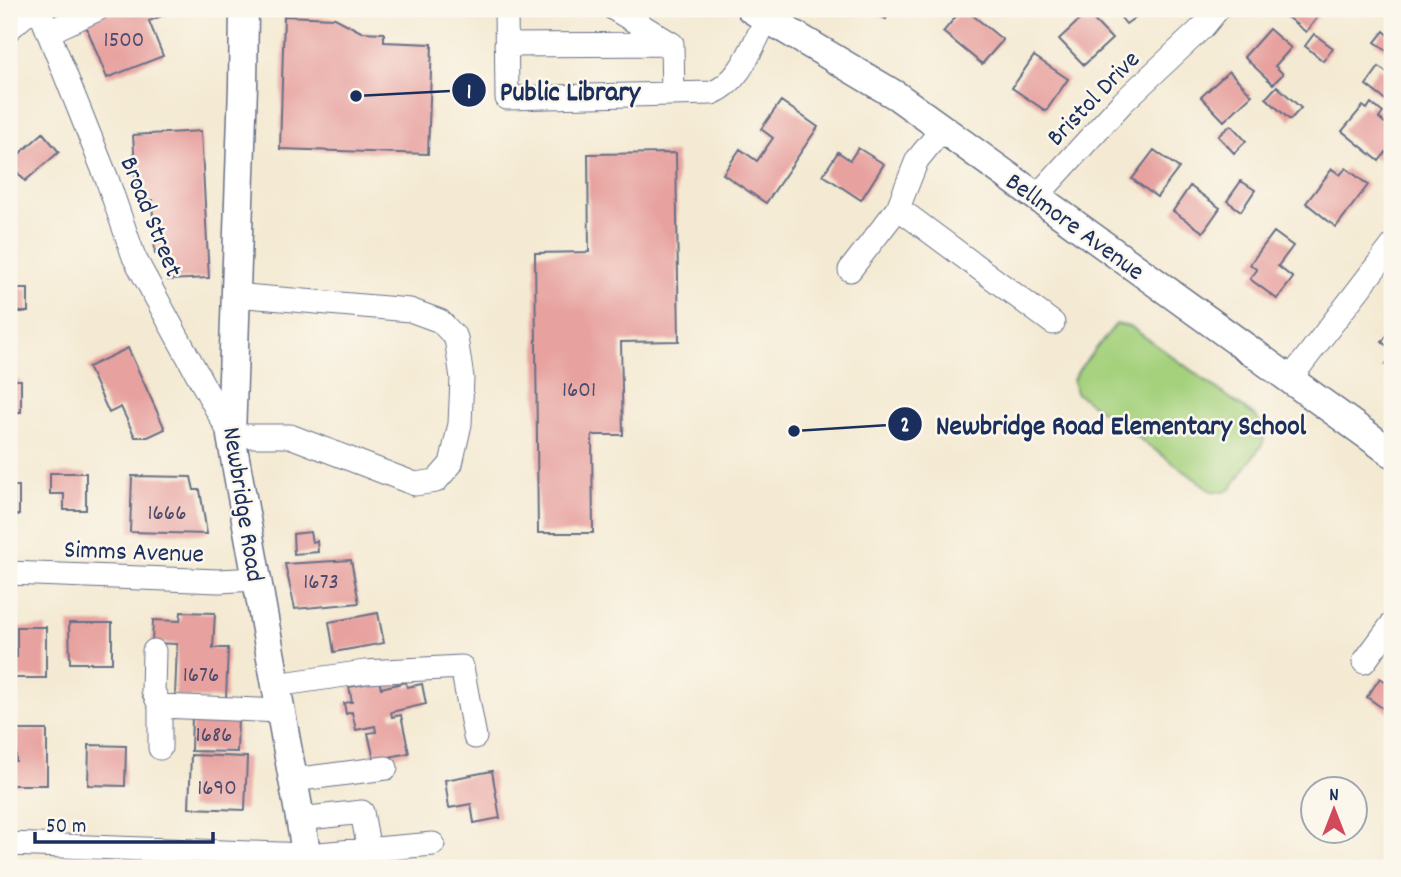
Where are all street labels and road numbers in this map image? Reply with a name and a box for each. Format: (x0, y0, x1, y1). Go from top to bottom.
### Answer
street label: Bristol Drive (1039, 43, 1150, 156)
street label: Broad Street (109, 151, 191, 284)
street label: Bellmore Avenue (997, 165, 1151, 291)
street label: Newbridge Road (211, 424, 272, 585)
street label: Simms Avenue (63, 533, 204, 574)

